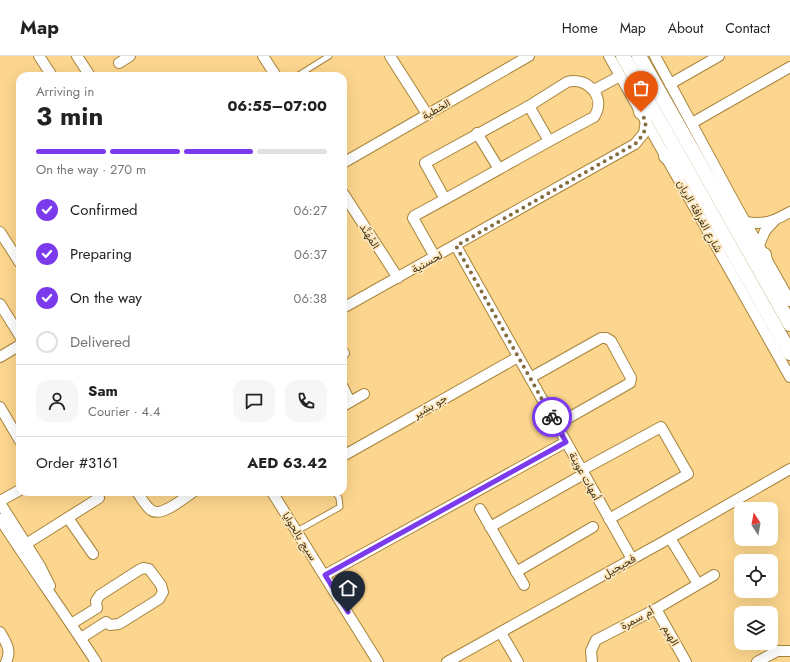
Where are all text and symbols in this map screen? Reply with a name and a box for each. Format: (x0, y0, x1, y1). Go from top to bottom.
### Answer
text: Map (20, 14, 59, 41)
text: Home (562, 18, 598, 38)
text: Map (620, 18, 646, 38)
text: About (668, 18, 703, 38)
text: Contact (725, 18, 770, 38)
pin (624, 71, 658, 112)
icon: bag (630, 77, 652, 99)
text: Arriving in (36, 82, 94, 101)
street label: الخطية (419, 94, 453, 124)
text: 06:55–07:00 (227, 95, 327, 117)
text: 3 min (36, 97, 103, 135)
text: On the way · 270 m (36, 160, 146, 179)
street label: شارع الغرافة الريان (673, 177, 727, 256)
icon: check (36, 199, 58, 221)
text: Confirmed (70, 199, 138, 221)
text: 06:27 (294, 201, 327, 220)
street label: المُهَنَّد (356, 220, 384, 252)
icon: check (36, 243, 58, 265)
text: Preparing (70, 243, 132, 265)
text: 06:37 (294, 245, 327, 264)
street label: لحسنية (409, 247, 445, 277)
icon: check (36, 287, 58, 309)
text: On the way (70, 287, 142, 309)
text: 06:38 (294, 289, 327, 308)
text: Delivered (70, 331, 131, 353)
button: person (36, 380, 78, 422)
text: Sam (88, 380, 118, 402)
button: chat (233, 380, 275, 422)
button: phone (285, 380, 327, 422)
street label: جو بشير (409, 390, 450, 423)
courier (532, 397, 572, 437)
text: Courier · 4.4 (88, 402, 161, 421)
icon: bike (541, 406, 563, 428)
street label: أمهات عوينة (565, 449, 605, 504)
text: Order #3161 (36, 452, 118, 474)
text: AED 63.42 (247, 452, 327, 474)
north arrow (734, 502, 778, 546)
map controls (734, 502, 778, 650)
street label: سيج بالحوايا (279, 509, 321, 564)
street label: فحيحيل (599, 550, 639, 582)
button: locate (734, 554, 778, 598)
pin (331, 571, 365, 612)
icon: home (337, 577, 359, 599)
street label: أم سمرة (617, 602, 657, 633)
button: layers (734, 606, 778, 650)
street label: الهيم (659, 621, 683, 649)

